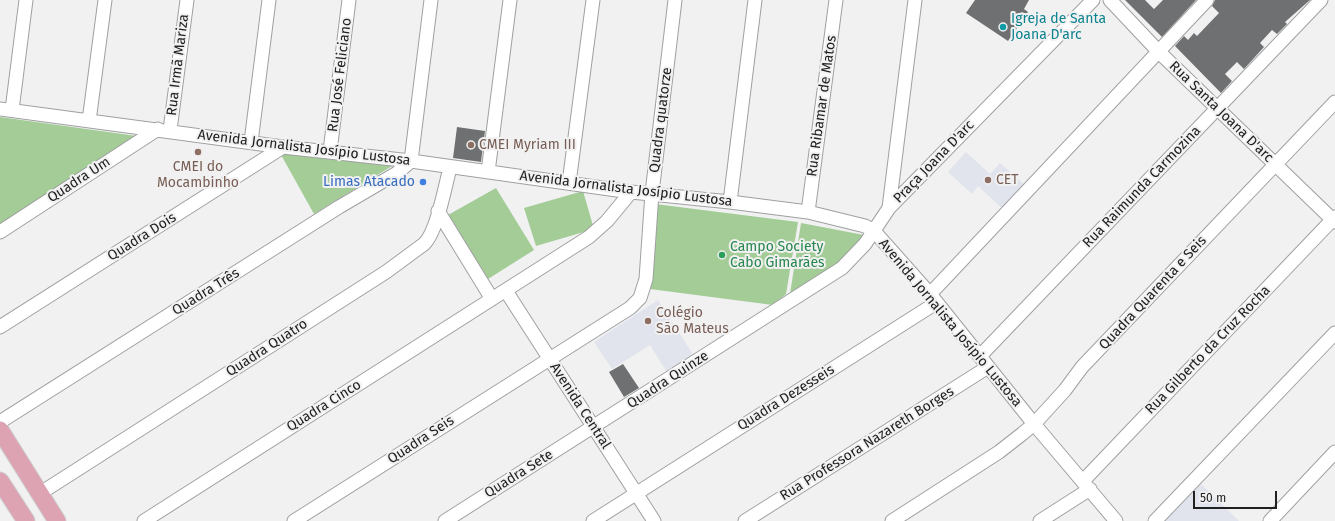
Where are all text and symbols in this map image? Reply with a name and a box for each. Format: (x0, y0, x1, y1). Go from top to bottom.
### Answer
place label: Igreja de Santa Joana D'arc (1011, 11, 1106, 44)
street label: Rua Irmã Mariza (163, 13, 193, 117)
street label: Rua José Feliciano (325, 17, 355, 133)
marker: Igreja de Santa Joana D'arc (998, 22, 1008, 32)
street label: Rua Ribamar de Matos (804, 34, 840, 178)
street label: Rua Santa Joana D'arc (1165, 58, 1277, 166)
street label: Quadra quatorze (646, 66, 676, 174)
street label: Praça Joana D'arc (890, 117, 978, 207)
street label: Rua Raimunda Carmozina (1079, 123, 1205, 251)
street label: Avenida Jornalista Josípio Lustosa (197, 127, 411, 169)
place label: CMEI Myriam III (479, 137, 576, 153)
marker: CMEI Myriam III (466, 140, 476, 150)
marker: CMEI do Mocambinho (193, 147, 203, 157)
street label: Quadra Um (45, 154, 113, 206)
place label: CMEI do Mocambinho (157, 159, 239, 192)
street label: Avenida Jornalista Josípio Lustosa (519, 168, 733, 210)
place label: CET (996, 172, 1019, 188)
place label: Limas Atacado (323, 174, 415, 190)
marker: CET (983, 175, 993, 185)
marker: Limas Atacado (418, 177, 428, 187)
street label: Quadra Dois (105, 209, 179, 265)
street label: Quadra Quarenta e Seis (1096, 233, 1210, 353)
street label: Avenida Jornalista Josípio Lustosa (875, 236, 1025, 410)
place label: Campo Society Cabo Gimarães (730, 239, 825, 272)
marker: Campo Society Cabo Gimarães (717, 250, 727, 260)
street label: Quadra Três (169, 265, 243, 319)
street label: Rua Gilberto da Cruz Rocha (1142, 282, 1274, 418)
place label: Colégio São Mateus (656, 305, 729, 338)
street label: Quadra Quatro (223, 315, 311, 381)
marker: Colégio São Mateus (643, 316, 653, 326)
street label: Quadra Quinze (624, 347, 712, 413)
street label: Avenida Central (546, 360, 614, 452)
street label: Quadra Dezesseis (734, 361, 838, 435)
street label: Quadra Cinco (284, 376, 364, 436)
street label: Rua Professora Nazareth Borges (777, 383, 957, 505)
street label: Quadra Seis (385, 412, 457, 468)
street label: Quadra Sete (482, 446, 556, 502)
scale bar (1195, 483, 1279, 509)
text: 50 m (1200, 491, 1226, 505)

